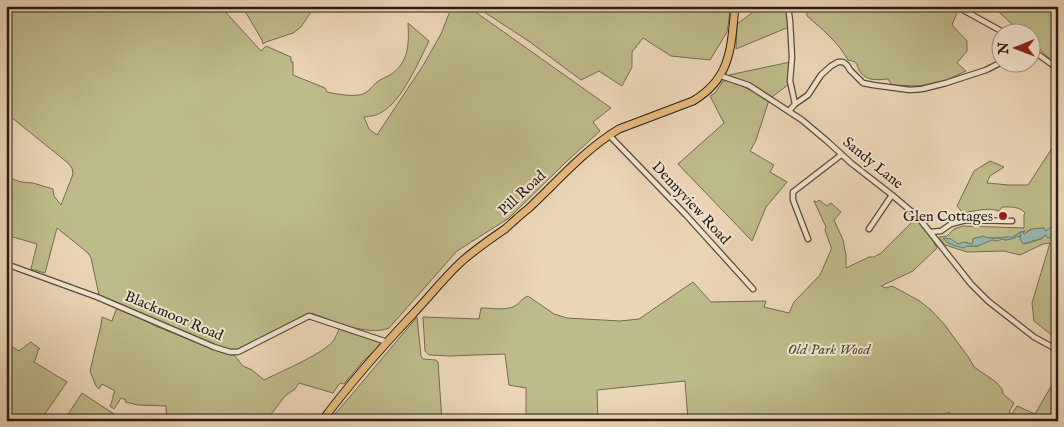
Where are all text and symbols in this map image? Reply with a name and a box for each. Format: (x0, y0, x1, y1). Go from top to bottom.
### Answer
north arrow (992, 22, 1042, 72)
text: N (995, 42, 1013, 55)
street label: Sandy Lane (839, 133, 907, 193)
street label: Dennyview Road (648, 157, 735, 249)
street label: Pill Road (494, 166, 550, 220)
place label: Glen Cottages (903, 207, 993, 226)
marker: Glen Cottages (997, 210, 1009, 222)
street label: Blackmoor Road (122, 287, 227, 346)
park label: Old Park Wood (788, 340, 871, 359)

